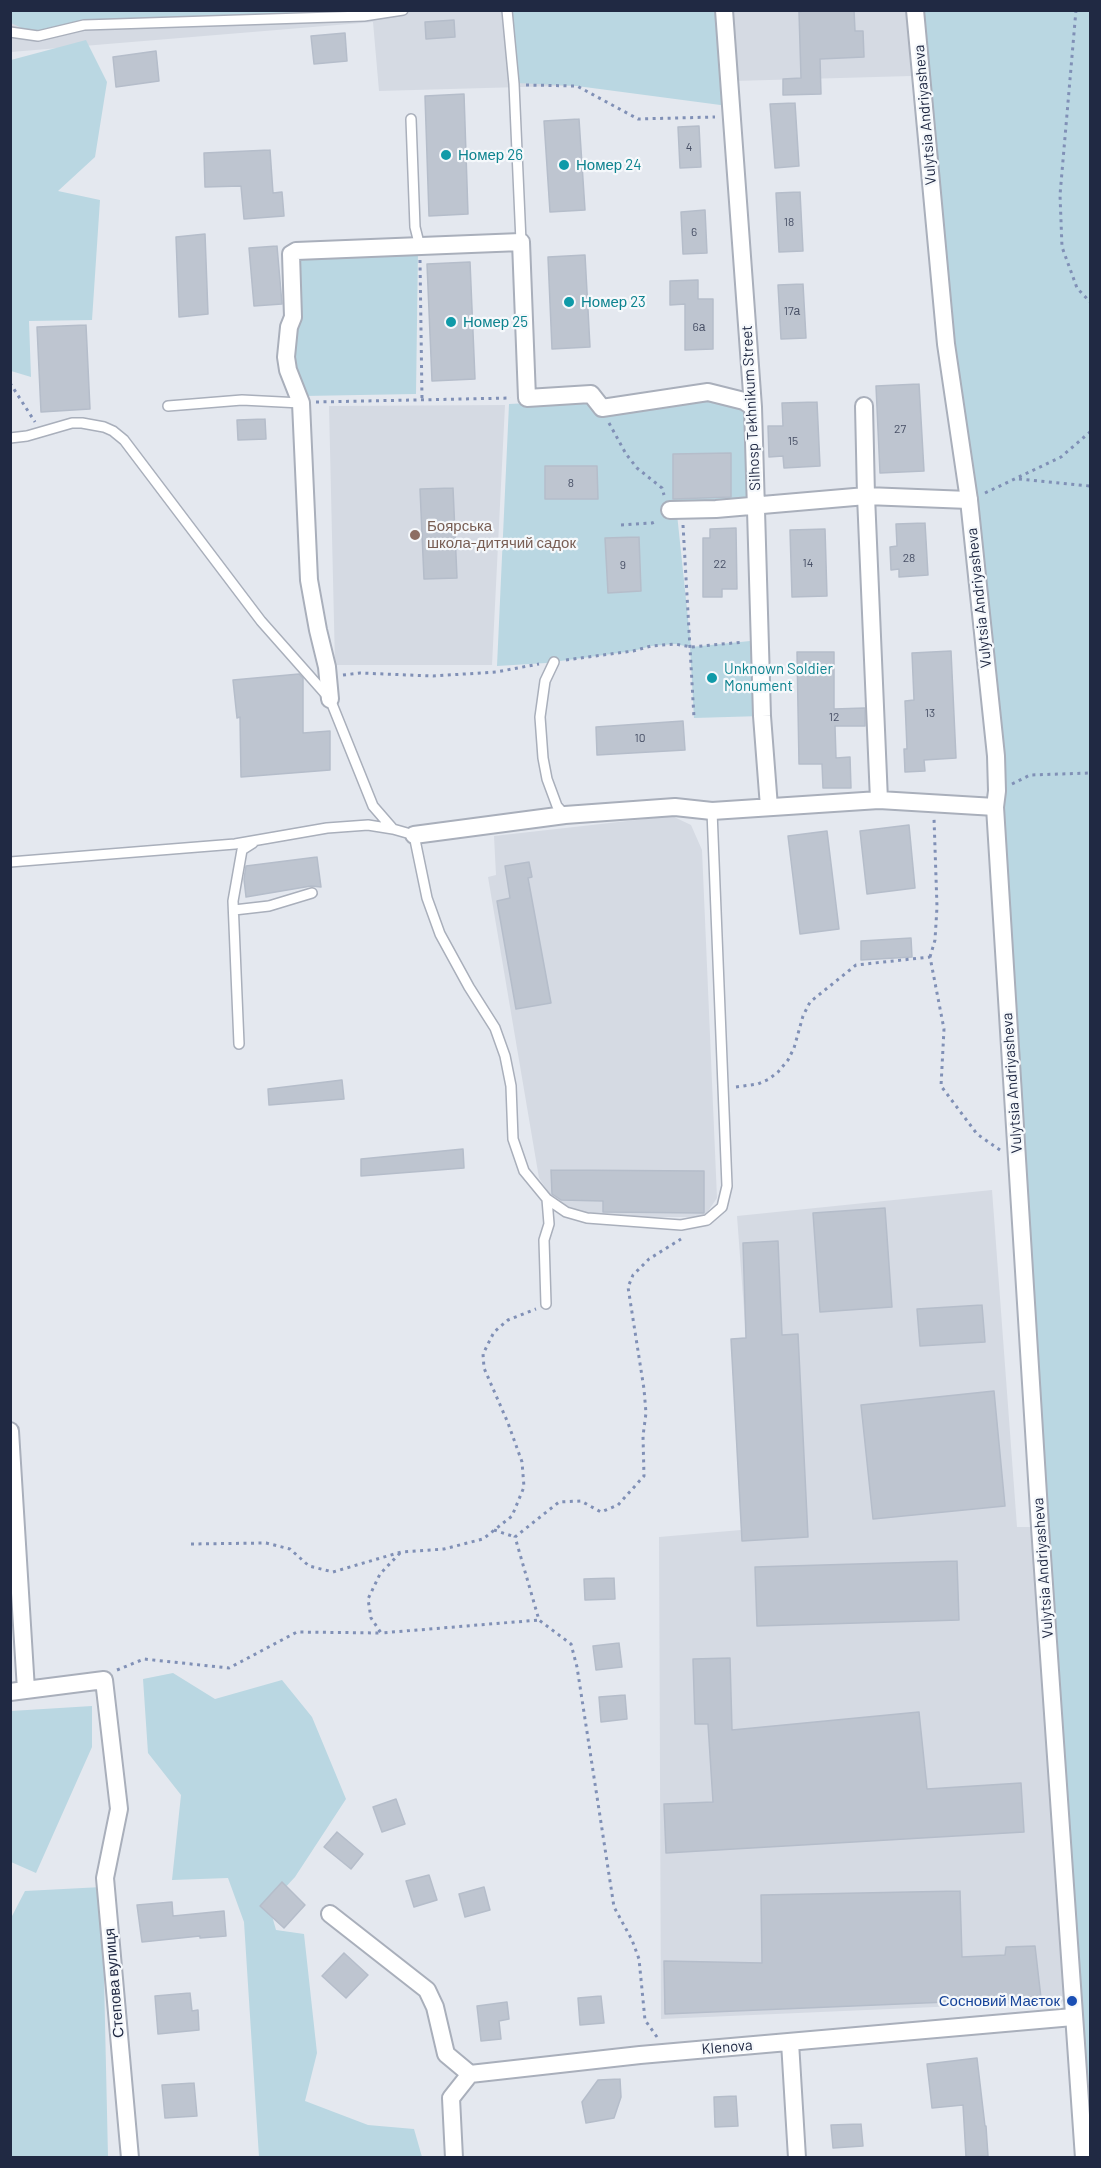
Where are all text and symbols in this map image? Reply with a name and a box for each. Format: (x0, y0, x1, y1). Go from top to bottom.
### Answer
street label: Vulytsia Andriyasheva (910, 44, 940, 186)
house number: 4 (686, 140, 692, 154)
place label: Номер 26 (458, 146, 523, 164)
marker: Номер 26 (439, 148, 453, 162)
place label: Номер 24 (576, 156, 641, 174)
marker: Номер 24 (557, 158, 571, 172)
house number: 18 (784, 215, 794, 229)
house number: 6 (691, 225, 697, 239)
place label: Номер 23 (581, 293, 646, 311)
marker: Номер 23 (562, 295, 576, 309)
house number: 17а (784, 304, 800, 318)
place label: Номер 25 (463, 313, 528, 331)
marker: Номер 25 (444, 315, 458, 329)
house number: 6а (693, 320, 705, 334)
street label: Silhosp Tekhnikum Street (738, 325, 764, 491)
house number: 27 (894, 422, 906, 436)
house number: 15 (788, 434, 798, 448)
house number: 8 (568, 476, 574, 490)
place label: Боярська школа-дитячий садок (427, 517, 576, 552)
street label: Vulytsia Andriyasheva (963, 527, 995, 669)
marker: Боярська школа-дитячий садок (408, 528, 422, 542)
house number: 28 (903, 551, 915, 565)
house number: 14 (803, 556, 813, 570)
house number: 22 (714, 557, 726, 571)
house number: 9 (620, 558, 626, 572)
place label: Unknown Soldier Monument (724, 660, 833, 695)
marker: Unknown Soldier Monument (705, 671, 719, 685)
house number: 13 (925, 706, 935, 720)
house number: 12 (829, 710, 839, 724)
house number: 10 (635, 731, 645, 745)
street label: Vulytsia Andriyasheva (998, 1012, 1026, 1154)
street label: Vulytsia Andriyasheva (1029, 1497, 1057, 1639)
street label: Степова вулиця (100, 1927, 128, 2039)
place label: Сосновий Маєток (939, 1992, 1060, 2010)
marker: Сосновий Маєток (1065, 1994, 1079, 2008)
street label: Klenova (701, 2036, 753, 2058)

